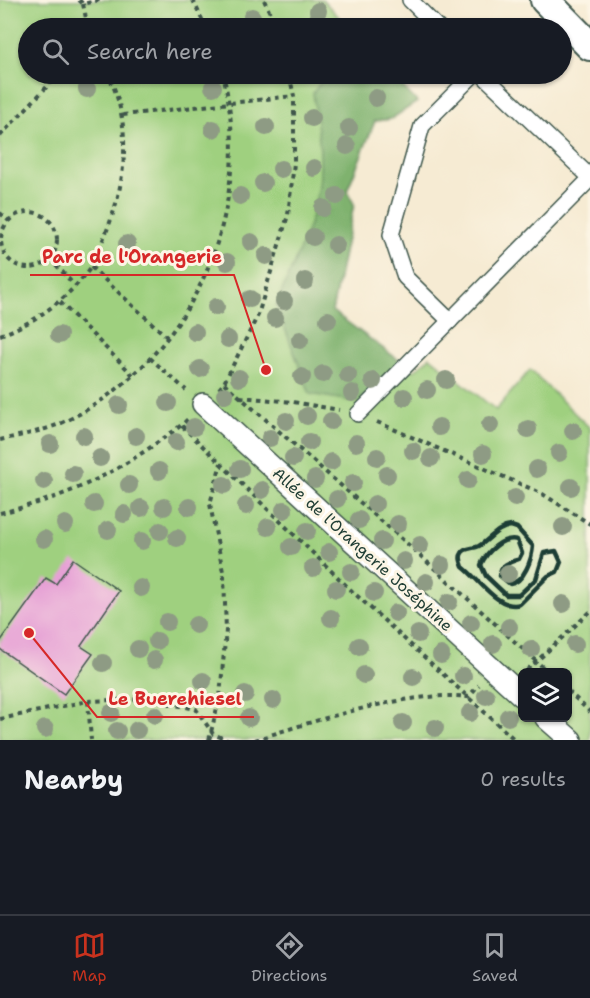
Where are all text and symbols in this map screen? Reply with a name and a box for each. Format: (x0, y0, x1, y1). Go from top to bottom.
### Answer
search box (18, 18, 572, 84)
icon: search (39, 35, 72, 68)
text: Search here (87, 37, 213, 66)
callout: Parc de l'Orangerie (30, 239, 234, 275)
text: Parc de l'Orangerie (42, 245, 222, 269)
street label: Allée de l'Orangerie Joséphine (268, 463, 457, 636)
map controls (518, 668, 572, 722)
button: layers (518, 668, 572, 722)
callout: Le Buerehiesel (97, 681, 254, 717)
text: Le Buerehiesel (108, 687, 242, 711)
text: Nearby (24, 762, 123, 797)
text: 0 results (480, 766, 566, 792)
tab: Map (72, 929, 107, 986)
tab: Directions (251, 929, 328, 986)
tab: Saved (472, 929, 518, 986)

